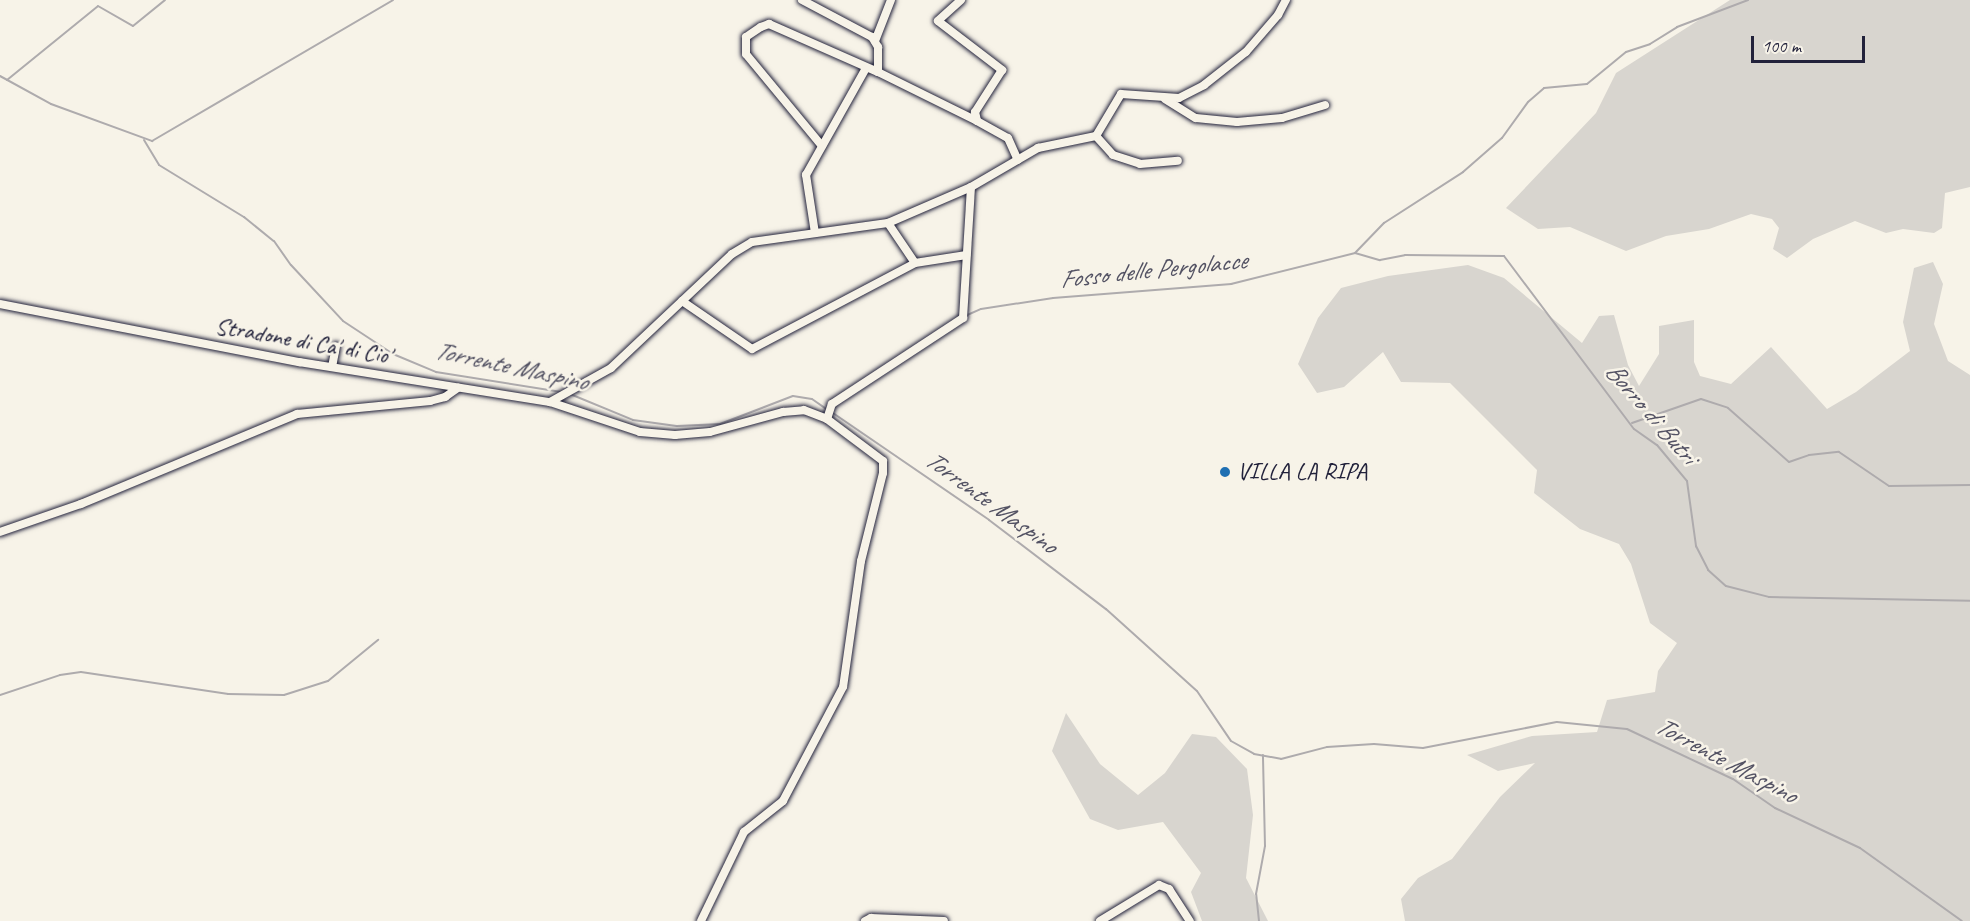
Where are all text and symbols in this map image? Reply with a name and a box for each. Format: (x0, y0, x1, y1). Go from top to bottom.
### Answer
scale bar (1754, 24, 1868, 62)
text: 100 m (1762, 35, 1801, 57)
water label: Fosso delle Pergolacce (1059, 245, 1247, 295)
street label: Stradone di Ca' di Cio' (213, 311, 393, 371)
water label: Torrente Maspino (432, 335, 590, 397)
water label: Borro di Butri (1598, 356, 1704, 470)
water label: Torrente Maspino (919, 444, 1063, 560)
place label: VILLA LA RIPA (1237, 458, 1368, 486)
marker: VILLA LA RIPA (1218, 465, 1232, 479)
water label: Torrente Maspino (1650, 710, 1802, 810)

